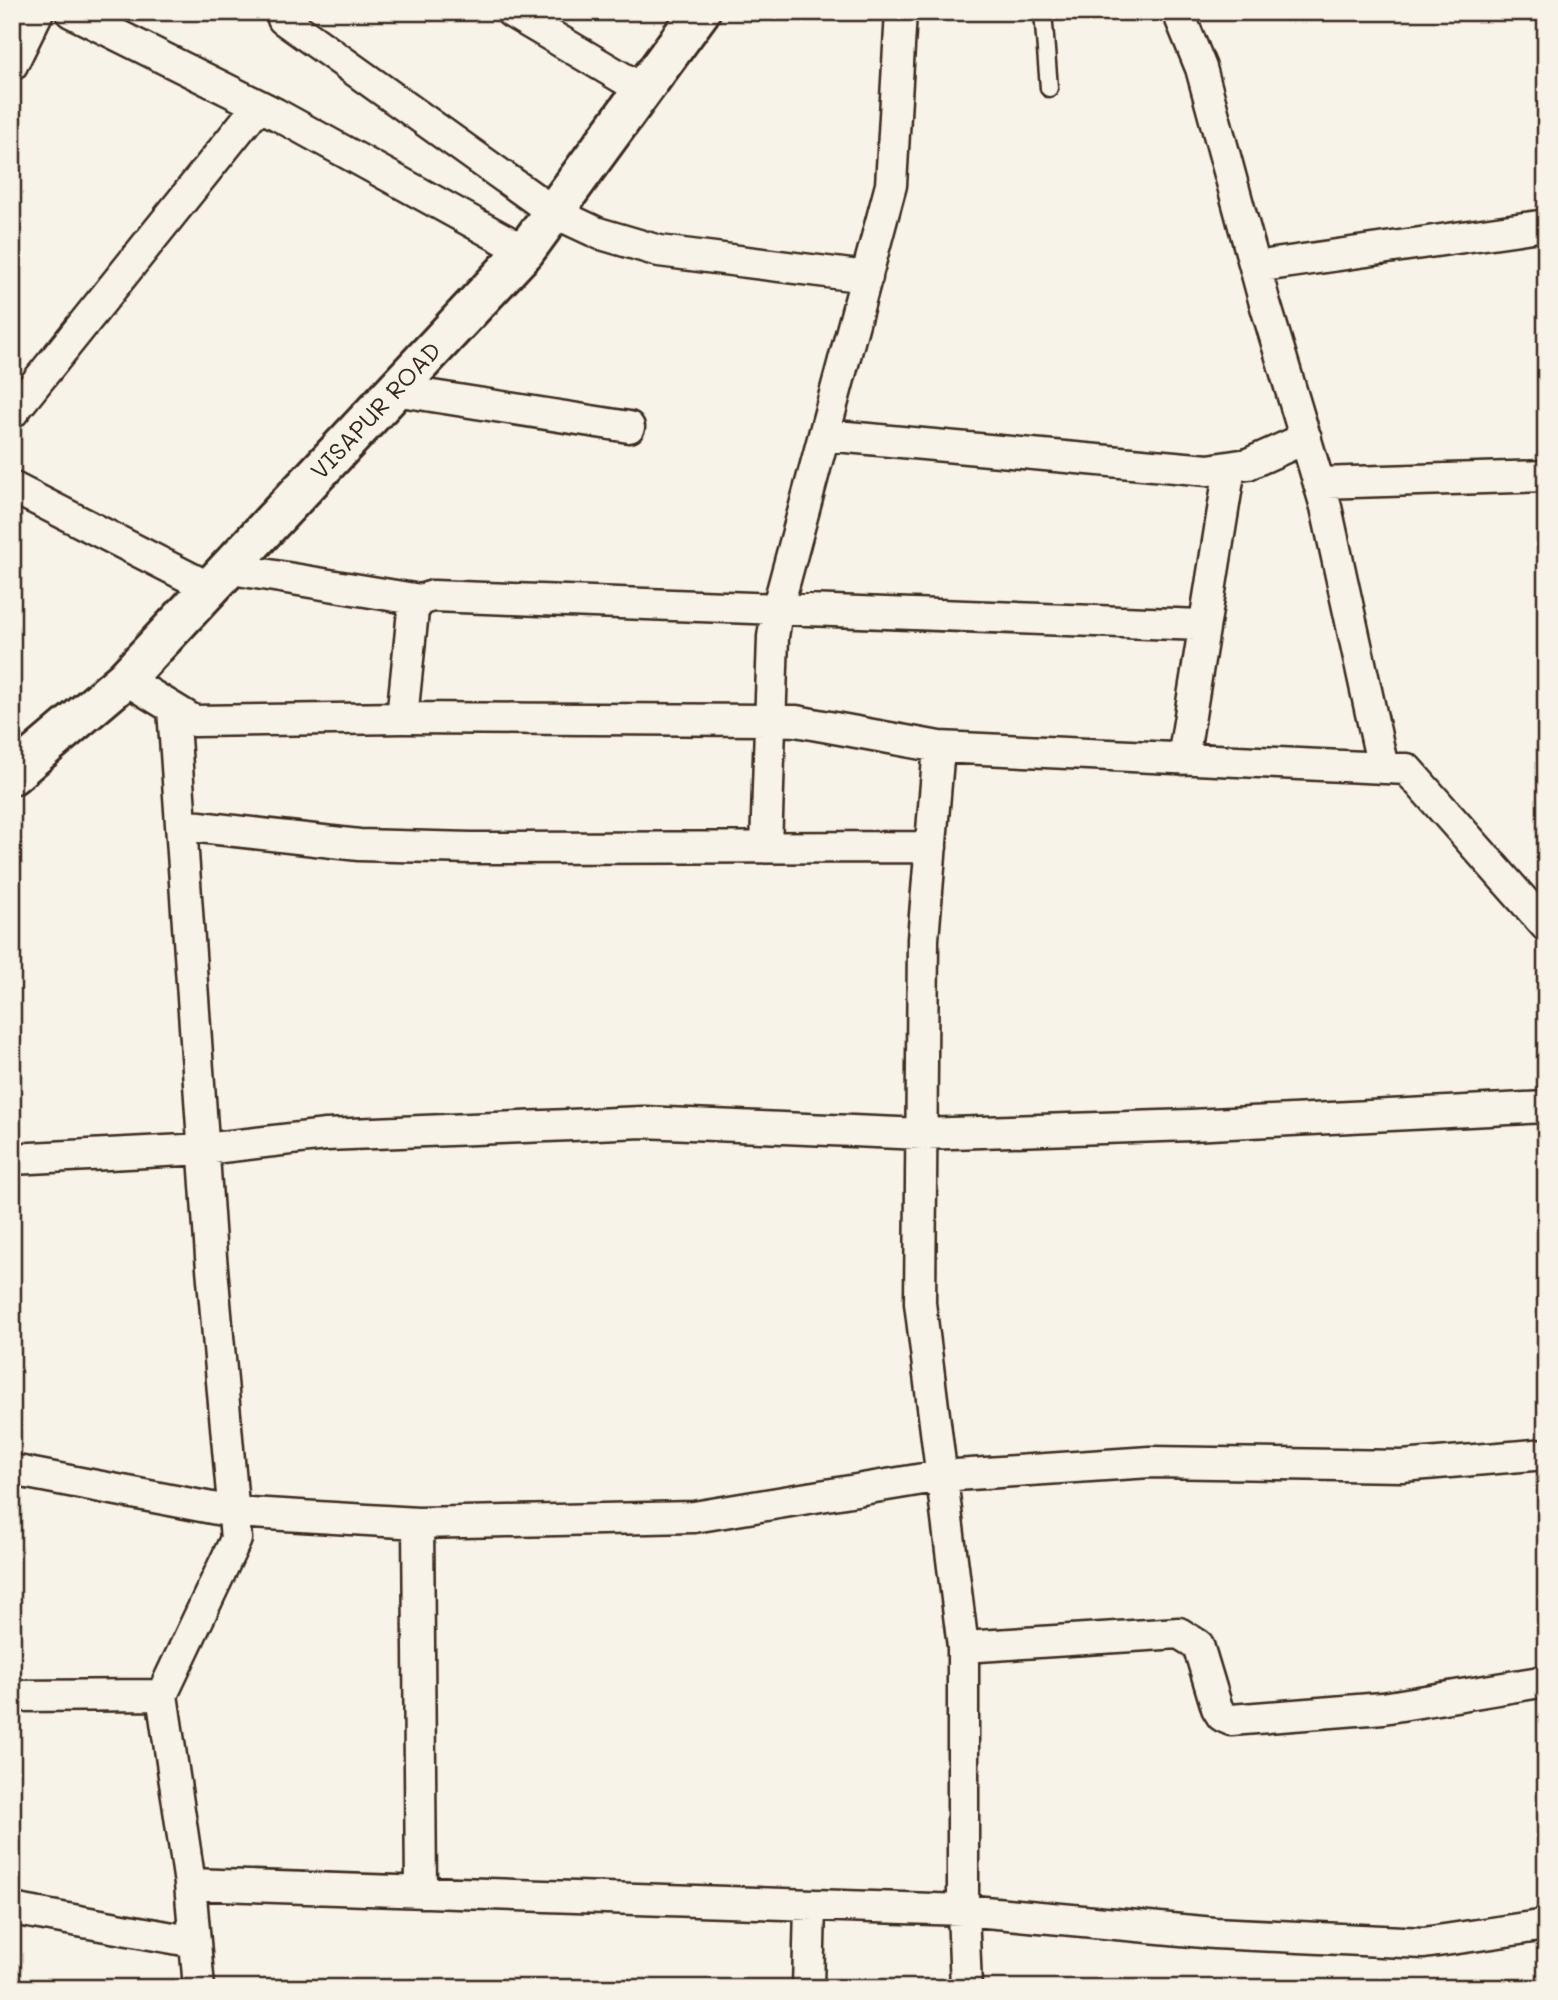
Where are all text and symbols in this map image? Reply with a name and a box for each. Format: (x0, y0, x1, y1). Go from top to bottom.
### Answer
street label: VISAPUR ROAD (303, 335, 447, 485)

